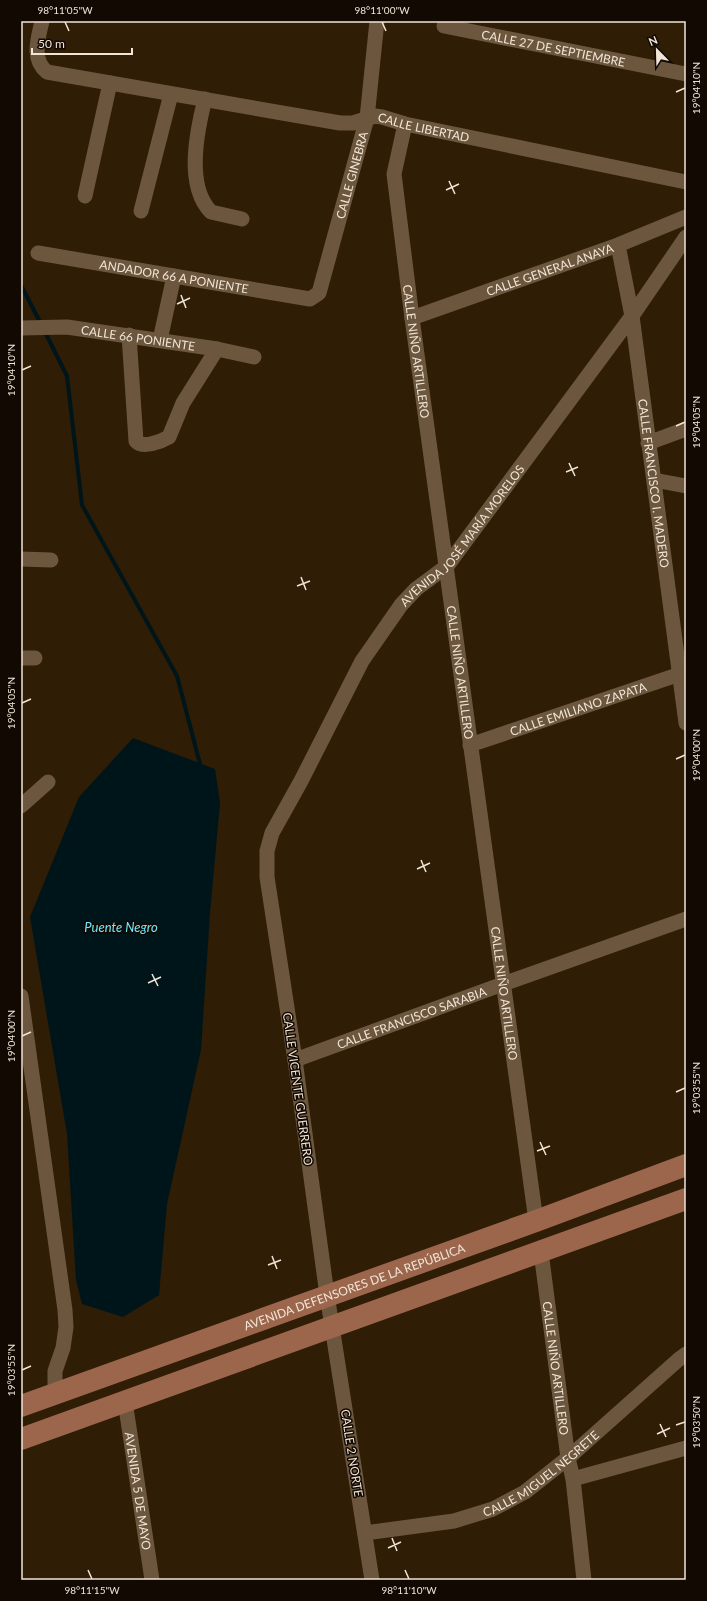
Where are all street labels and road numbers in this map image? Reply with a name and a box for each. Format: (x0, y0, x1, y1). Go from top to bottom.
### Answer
street label: CALLE 27 DE SEPTIEMBRE (480, 26, 627, 69)
street label: CALLE LIBERTAD (376, 109, 471, 145)
street label: CALLE GINEBRA (332, 129, 371, 221)
street label: CALLE GENERAL ANAYA (484, 240, 616, 299)
street label: ANDADOR 66 A PONIENTE (99, 256, 250, 296)
street label: CALLE NIÑO ARTILLERO (400, 284, 433, 419)
street label: CALLE 66 PONIENTE (80, 322, 196, 353)
street label: CALLE FRANCISCO I. MADERO (636, 398, 673, 569)
street label: AVENIDA JOSÉ MARÍA MORELOS (396, 461, 527, 609)
street label: CALLE NIÑO ARTILLERO (444, 605, 477, 740)
street label: CALLE EMILIANO ZAPATA (508, 678, 649, 739)
street label: CALLE NIÑO ARTILLERO (488, 926, 521, 1061)
street label: CALLE FRANCISCO SARABIA (335, 983, 489, 1052)
street label: CALLE VICENTE GUERRERO (280, 1012, 316, 1167)
street label: AVENIDA DEFENSORES DE LA REPÚBLICA (241, 1239, 468, 1333)
street label: CALLE NIÑO ARTILLERO (540, 1300, 572, 1436)
street label: CALLE 2 NORTE (338, 1408, 366, 1498)
street label: CALLE MIGUEL NEGRETE (481, 1427, 602, 1519)
street label: AVENIDA 5 DE MAYO (122, 1431, 155, 1551)

